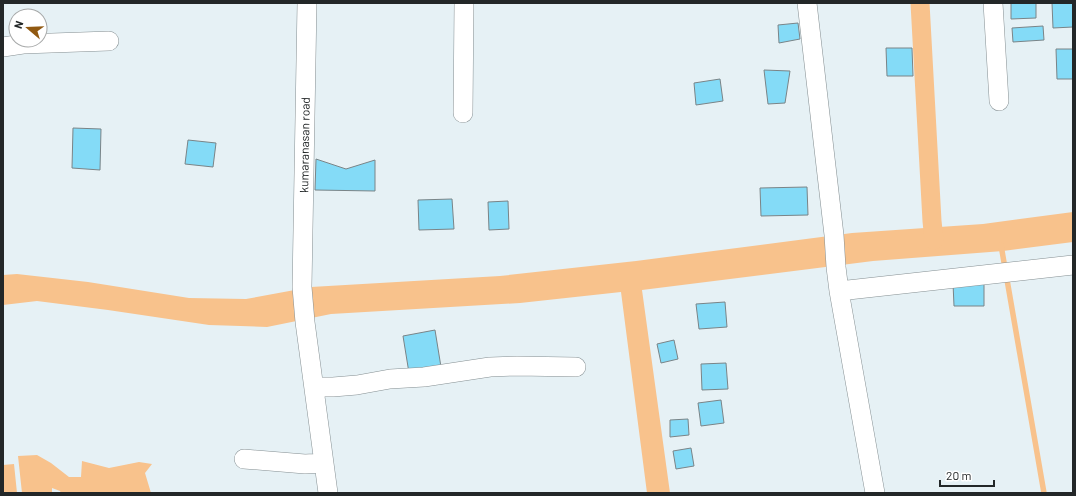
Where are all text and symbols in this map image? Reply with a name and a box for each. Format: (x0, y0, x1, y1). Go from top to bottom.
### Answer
north arrow (8, 8, 48, 48)
text: N (11, 19, 25, 30)
street label: kumaranasan road (296, 97, 312, 193)
scale bar (940, 462, 994, 488)
text: 20 m (946, 468, 972, 482)

